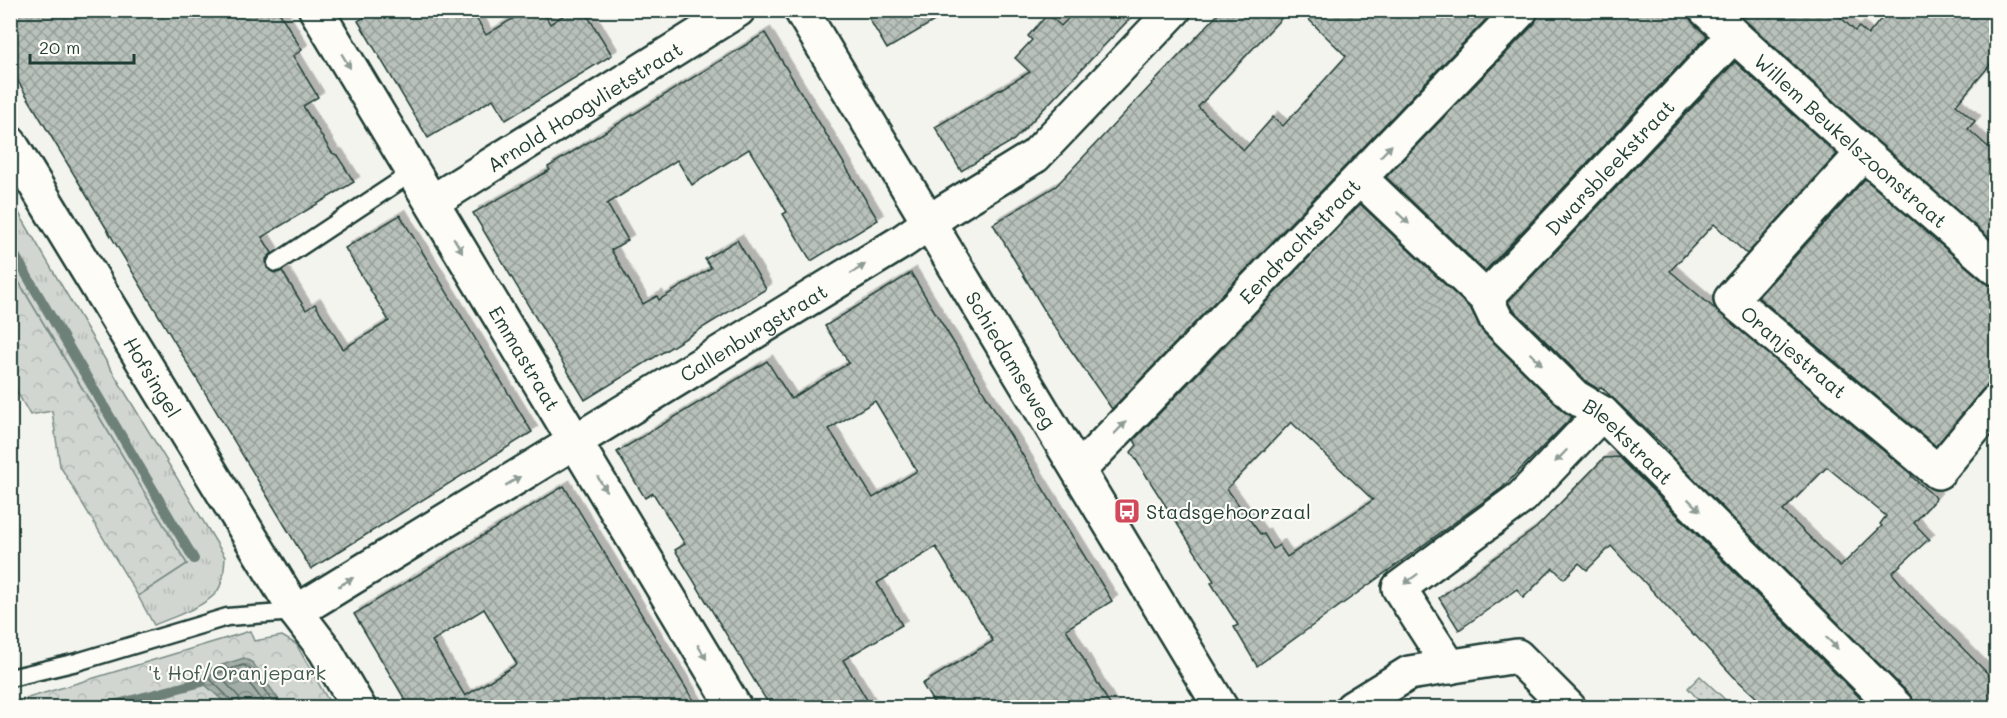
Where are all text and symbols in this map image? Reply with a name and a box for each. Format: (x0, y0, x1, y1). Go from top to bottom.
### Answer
scale bar (30, 27, 134, 65)
text: 20 m (39, 35, 80, 59)
street label: Arnold Hoogvlietstraat (482, 35, 687, 177)
street label: Willem Beukelszoonstraat (1749, 47, 1953, 233)
one-way arrow (341, 53, 352, 69)
street label: Dwarsbleekstraat (1539, 94, 1680, 240)
one-way arrow (1378, 145, 1392, 159)
street label: Eendrachtstraat (1233, 172, 1366, 309)
one-way arrow (1395, 211, 1410, 225)
one-way arrow (452, 237, 463, 253)
one-way arrow (850, 263, 866, 274)
street label: Callenburgstraat (675, 278, 832, 387)
street label: Schiedamseweg (960, 286, 1063, 433)
street label: Oranjestraat (1735, 300, 1853, 404)
street label: Emmastraat (483, 301, 567, 415)
street label: Hofsingel (118, 332, 187, 422)
one-way arrow (1529, 351, 1543, 365)
street label: Bleekstraat (1579, 392, 1679, 490)
one-way arrow (1112, 421, 1126, 435)
one-way arrow (1555, 448, 1569, 462)
one-way arrow (505, 475, 521, 486)
one-way arrow (596, 476, 607, 492)
bus stop icon: Stadsgehoorzaal (1112, 496, 1142, 526)
place label: Stadsgehoorzaal (1146, 498, 1311, 524)
one-way arrow (1686, 498, 1701, 512)
one-way arrow (1404, 573, 1419, 585)
one-way arrow (338, 576, 354, 587)
one-way arrow (1825, 635, 1839, 649)
one-way arrow (696, 644, 707, 660)
park label: 't Hof/Oranjepark (148, 659, 326, 685)

